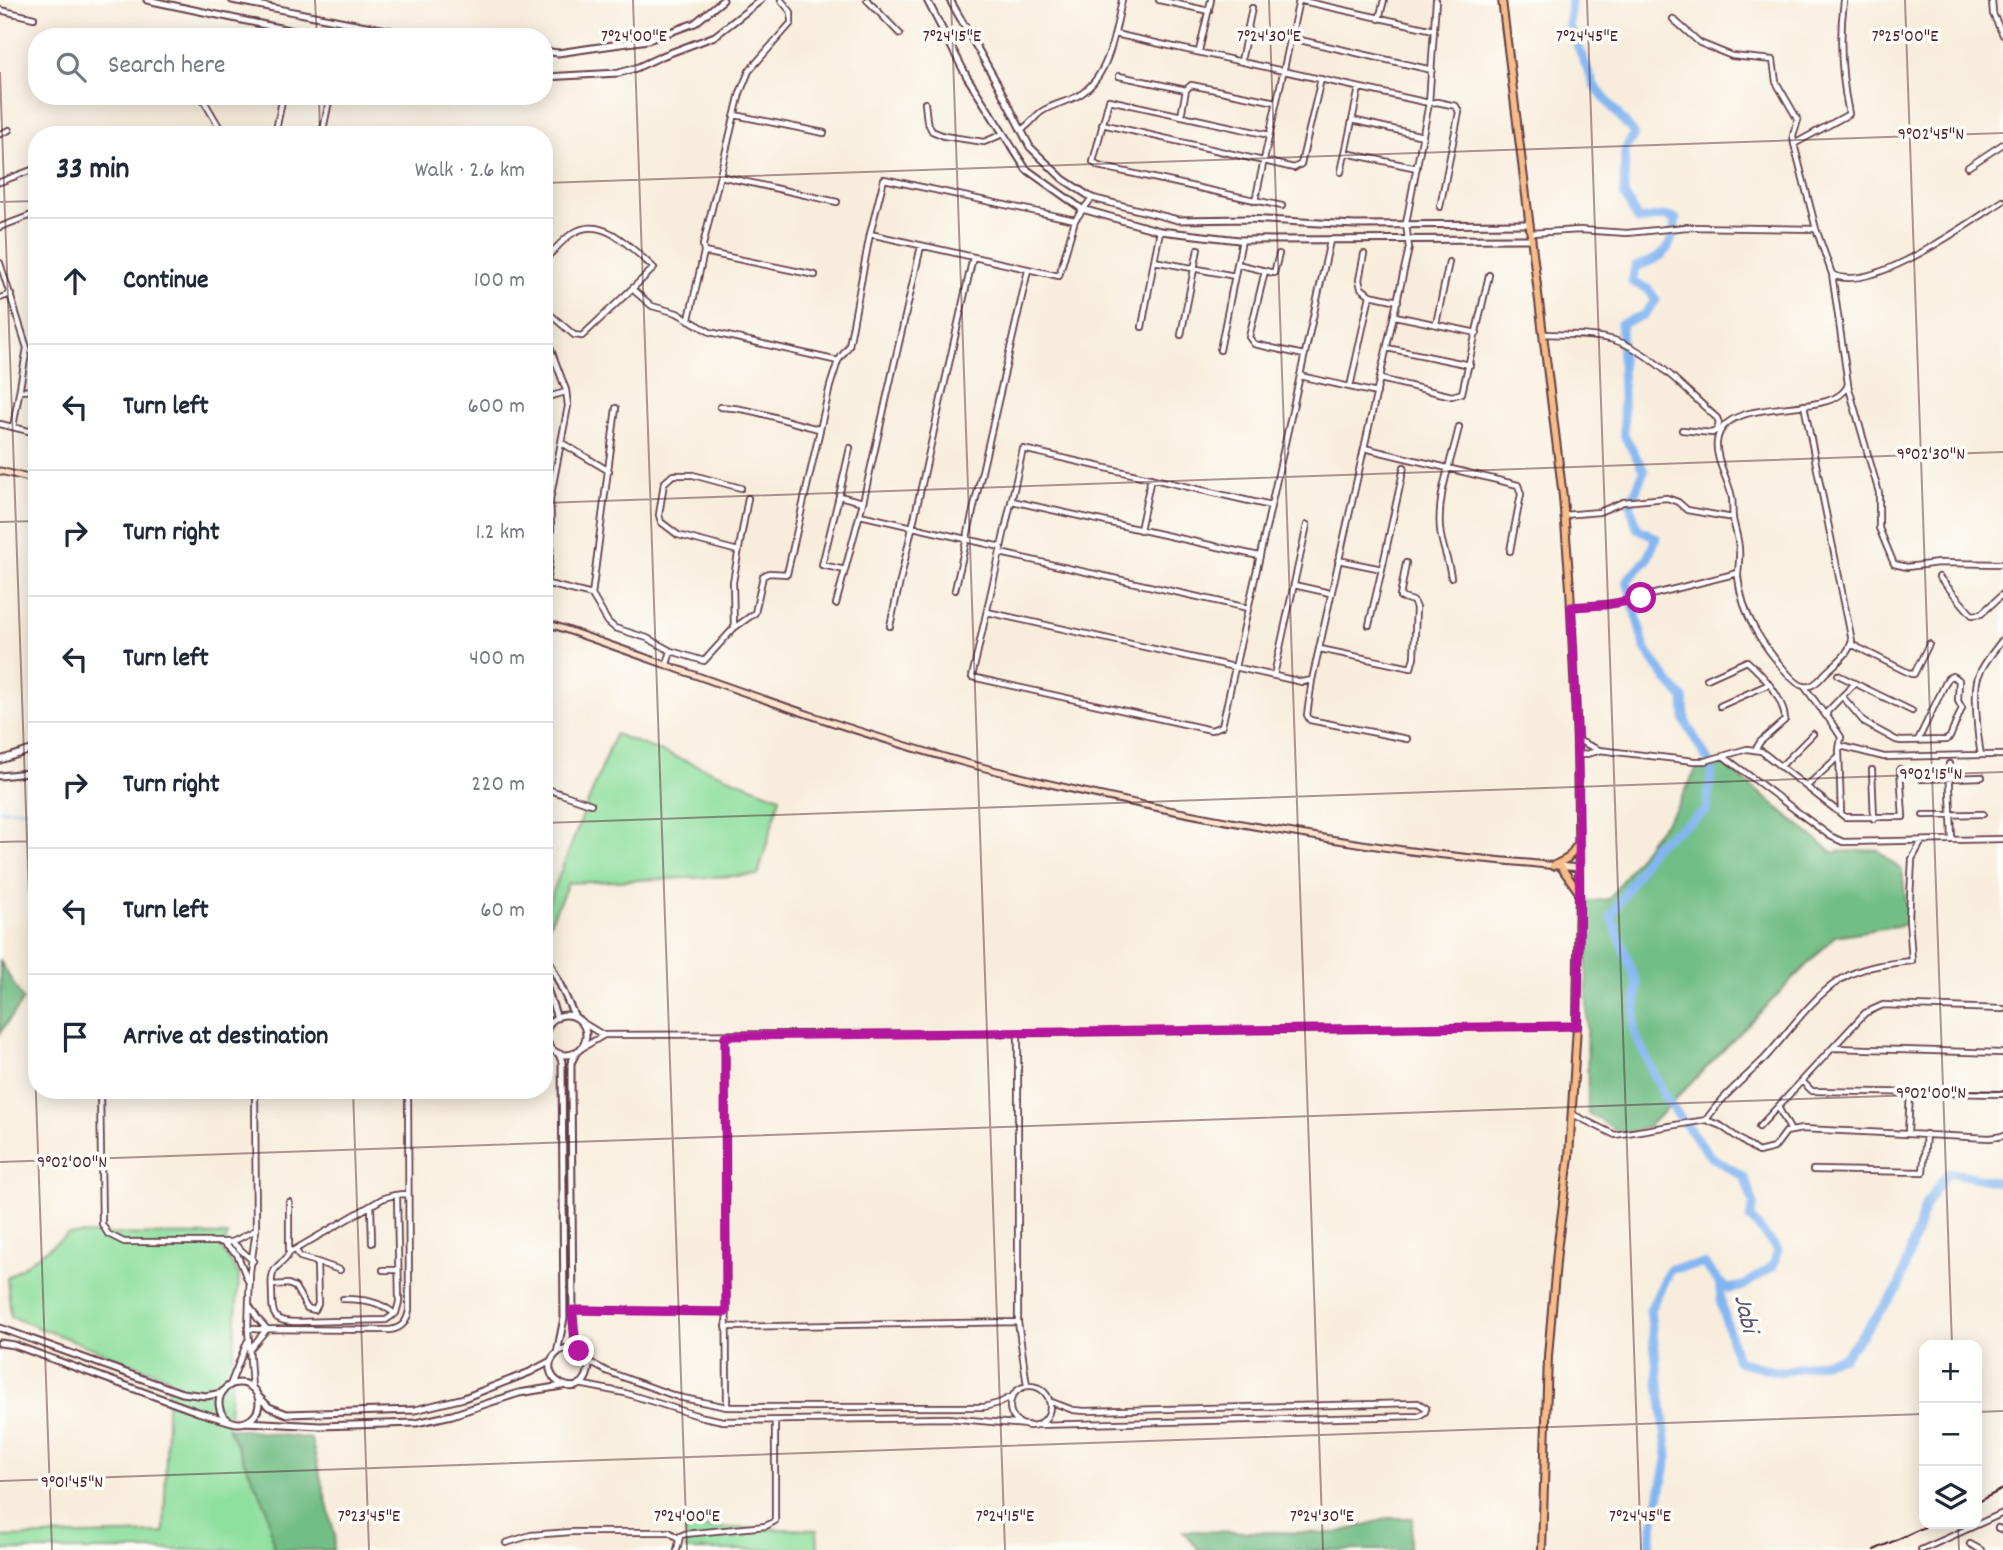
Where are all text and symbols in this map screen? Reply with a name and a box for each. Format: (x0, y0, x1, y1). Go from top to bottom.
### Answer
text: 7°24'00"E (601, 25, 667, 50)
text: 7°24'15"E (923, 25, 981, 50)
text: 7°24'30"E (1237, 25, 1301, 50)
text: 7°24'45"E (1556, 25, 1618, 50)
text: 7°25'00"E (1872, 25, 1938, 50)
search box (28, 28, 553, 105)
icon: search (52, 48, 90, 86)
text: Search here (108, 48, 226, 85)
text: 9°02'45"N (1898, 123, 1964, 148)
text: 33 min (56, 150, 129, 193)
text: Walk · 2.6 km (415, 155, 525, 188)
icon: ahead (56, 262, 94, 300)
text: Continue (123, 263, 208, 300)
text: 100 m (474, 265, 525, 298)
icon: left (56, 388, 94, 426)
text: Turn left (123, 389, 209, 426)
text: 600 m (468, 391, 525, 424)
text: 9°02'30"N (1897, 443, 1965, 468)
icon: right (56, 514, 94, 552)
text: Turn right (123, 515, 220, 552)
text: 1.2 km (476, 517, 525, 550)
route start (1625, 582, 1656, 613)
icon: left (56, 640, 94, 678)
text: Turn left (123, 641, 209, 678)
text: 400 m (469, 643, 525, 676)
text: 9°02'15"N (1900, 763, 1962, 788)
icon: right (56, 766, 94, 804)
text: Turn right (123, 767, 220, 804)
text: 220 m (471, 769, 525, 802)
icon: left (56, 892, 94, 930)
text: Turn left (123, 893, 209, 930)
text: 60 m (480, 895, 525, 928)
icon: arrive (56, 1018, 94, 1056)
text: Arrive at destination (123, 1019, 328, 1056)
text: 9°02'00"N (1896, 1082, 1966, 1107)
text: 9°02'00"N (37, 1151, 107, 1176)
water label: Jabi (1722, 1291, 1768, 1340)
route end (563, 1335, 594, 1366)
map controls (1919, 1340, 1982, 1529)
button: + (1919, 1340, 1982, 1403)
button: − (1919, 1403, 1982, 1466)
button: layers (1919, 1466, 1982, 1529)
text: 9°01'45"N (41, 1471, 103, 1496)
text: 7°23'45"E (338, 1505, 400, 1530)
text: 7°24'00"E (654, 1505, 720, 1530)
text: 7°24'15"E (976, 1505, 1034, 1530)
text: 7°24'30"E (1290, 1505, 1354, 1530)
text: 7°24'45"E (1609, 1505, 1671, 1530)

